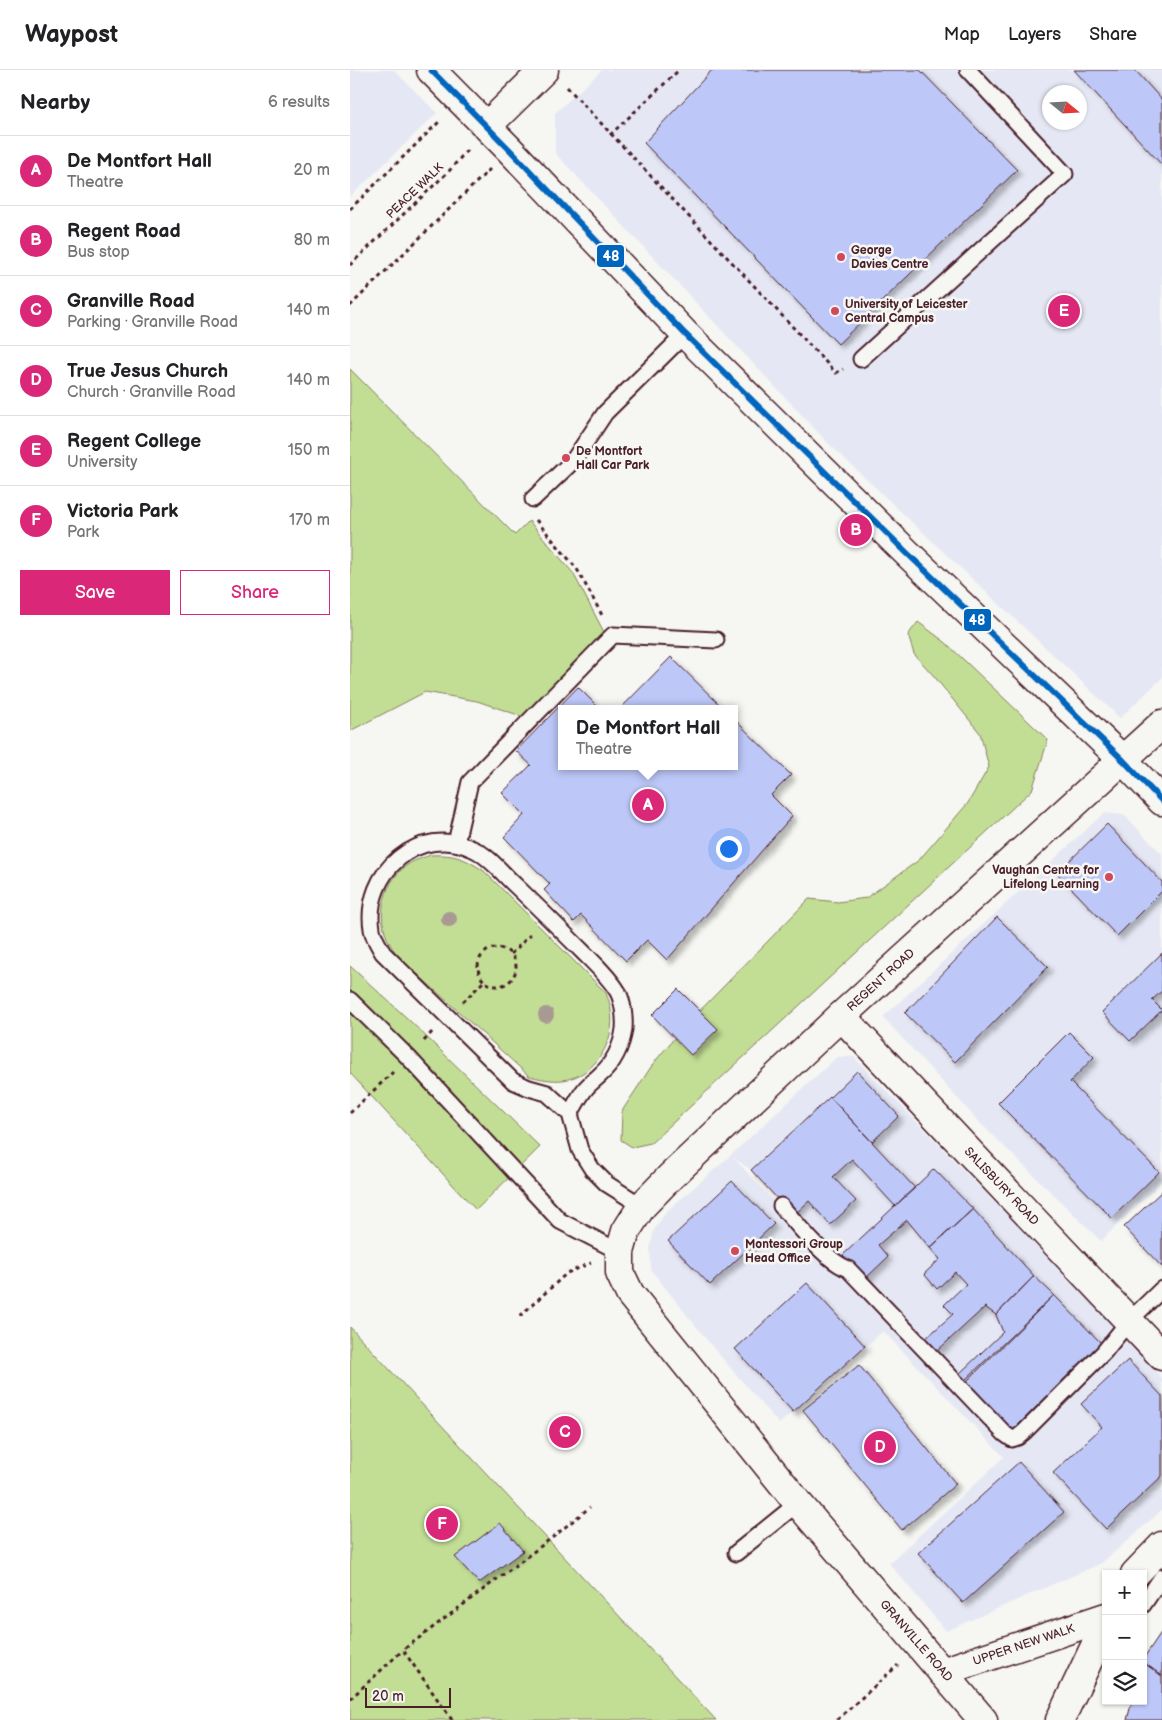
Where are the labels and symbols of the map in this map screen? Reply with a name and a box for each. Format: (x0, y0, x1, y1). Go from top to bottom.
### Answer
north arrow (1042, 85, 1087, 130)
street label: PEACE WALK (383, 160, 447, 222)
place label: George Davies Centre (851, 243, 929, 272)
line badge: 48 (596, 244, 625, 268)
text: 48 (603, 248, 619, 265)
marker: George Davies Centre (835, 251, 847, 263)
pin: E (1048, 292, 1080, 330)
place label: University of Leicester Central Campus (845, 297, 968, 326)
marker: University of Leicester Central Campus (829, 305, 841, 317)
place label: De Montfort Hall Car Park (576, 444, 650, 473)
marker: De Montfort Hall Car Park (560, 452, 572, 464)
pin: B (840, 511, 872, 549)
line badge: 48 (963, 608, 992, 632)
text: 48 (969, 612, 985, 629)
pin: A (632, 786, 664, 824)
your location (716, 836, 742, 862)
place label: Vaughan Centre for Lifelong Learning (992, 863, 1099, 892)
marker: Vaughan Centre for Lifelong Learning (1103, 871, 1115, 883)
street label: REGENT ROAD (844, 945, 918, 1014)
street label: SALISBURY ROAD (961, 1144, 1042, 1228)
place label: Montessori Group Head Office (745, 1237, 843, 1266)
marker: Montessori Group Head Office (729, 1245, 741, 1257)
pin: C (549, 1413, 581, 1451)
pin: D (864, 1428, 896, 1466)
pin: F (426, 1505, 458, 1543)
street label: GRANVILLE ROAD (876, 1597, 956, 1685)
street label: UPPER NEW WALK (971, 1621, 1077, 1669)
scale bar (365, 1685, 451, 1708)

